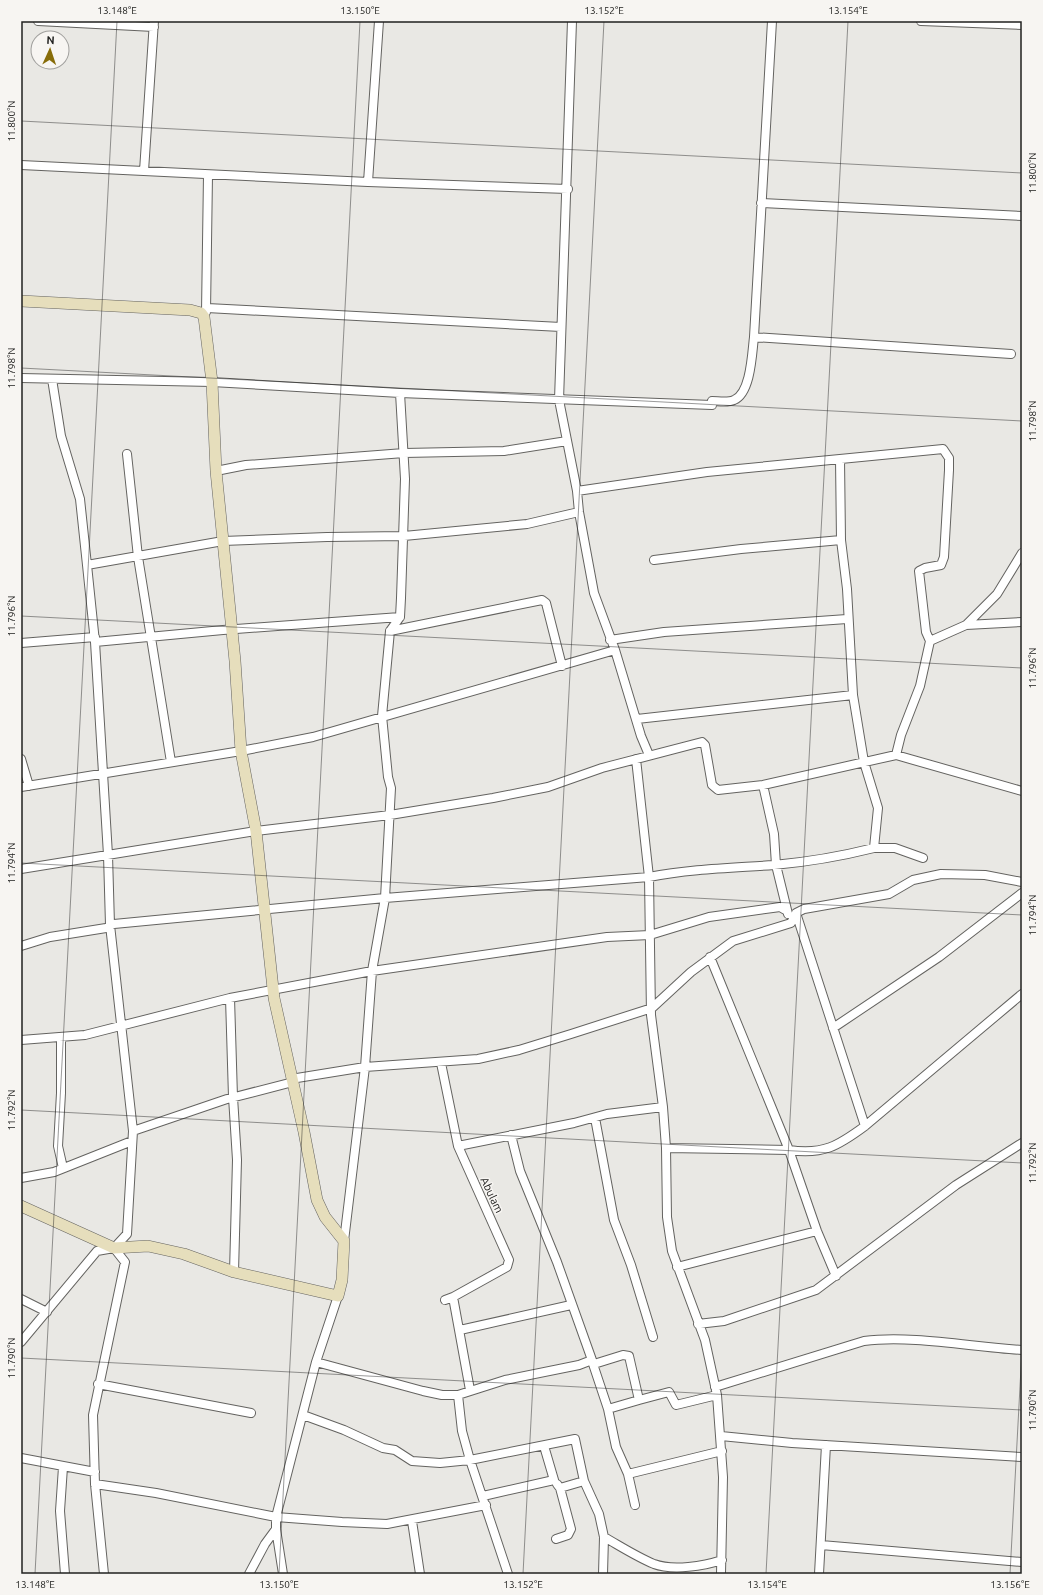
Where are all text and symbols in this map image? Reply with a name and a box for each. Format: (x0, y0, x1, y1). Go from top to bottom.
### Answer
text: 13.148°E (97, 5, 137, 16)
text: 13.150°E (340, 5, 380, 16)
text: 13.152°E (584, 5, 624, 16)
text: 13.154°E (828, 5, 868, 16)
north arrow (30, 30, 70, 70)
text: N (46, 34, 55, 46)
text: 11.800°N (6, 100, 17, 142)
text: 11.800°N (1027, 152, 1038, 194)
text: 11.798°N (6, 347, 17, 389)
text: 11.798°N (1027, 400, 1038, 442)
text: 11.796°N (6, 595, 17, 637)
text: 11.796°N (1027, 647, 1038, 689)
text: 11.794°N (6, 842, 17, 884)
text: 11.794°N (1027, 894, 1038, 936)
text: 11.792°N (6, 1089, 17, 1131)
text: 11.792°N (1027, 1142, 1038, 1184)
street label: Abulam (479, 1175, 505, 1215)
text: 11.790°N (6, 1337, 17, 1379)
text: 11.790°N (1027, 1389, 1038, 1431)
text: 13.148°E (15, 1579, 55, 1590)
text: 13.150°E (259, 1579, 299, 1590)
text: 13.152°E (503, 1579, 543, 1590)
text: 13.154°E (747, 1579, 787, 1590)
text: 13.156°E (990, 1579, 1030, 1590)

